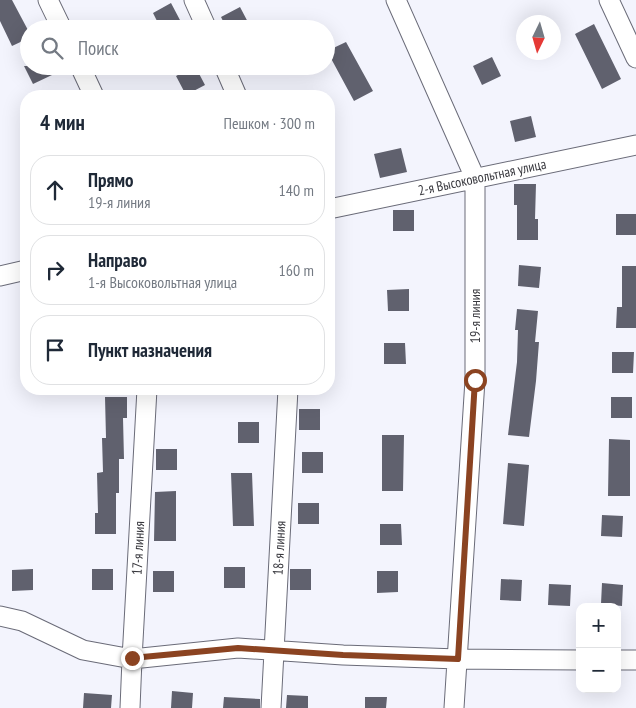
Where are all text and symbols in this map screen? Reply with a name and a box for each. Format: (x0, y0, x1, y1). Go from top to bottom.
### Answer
north arrow (516, 15, 561, 60)
search box (20, 20, 335, 75)
icon: search (38, 34, 66, 62)
text: Поиск (78, 36, 119, 60)
text: 4 мин (40, 109, 85, 136)
text: Пешком · 300 m (224, 113, 315, 133)
street label: 2-я Высоковольтная улица (416, 155, 548, 199)
text: Прямо (88, 168, 133, 192)
icon: ahead (41, 176, 69, 204)
text: 140 m (279, 180, 314, 200)
text: 19-я линия (88, 192, 150, 212)
text: Направо (88, 248, 147, 272)
icon: right (41, 256, 69, 284)
text: 160 m (279, 260, 314, 280)
text: 1-я Высоковольтная улица (88, 272, 237, 292)
street label: 19-я линия (466, 289, 484, 343)
icon: arrive (41, 336, 69, 364)
text: Пункт назначения (88, 338, 212, 362)
route start (464, 369, 487, 392)
street label: 18-я линия (269, 520, 289, 576)
street label: 17-я линия (128, 521, 148, 575)
map controls (576, 603, 621, 693)
button: + (576, 603, 621, 648)
route end (121, 647, 144, 670)
button: − (576, 648, 621, 693)

